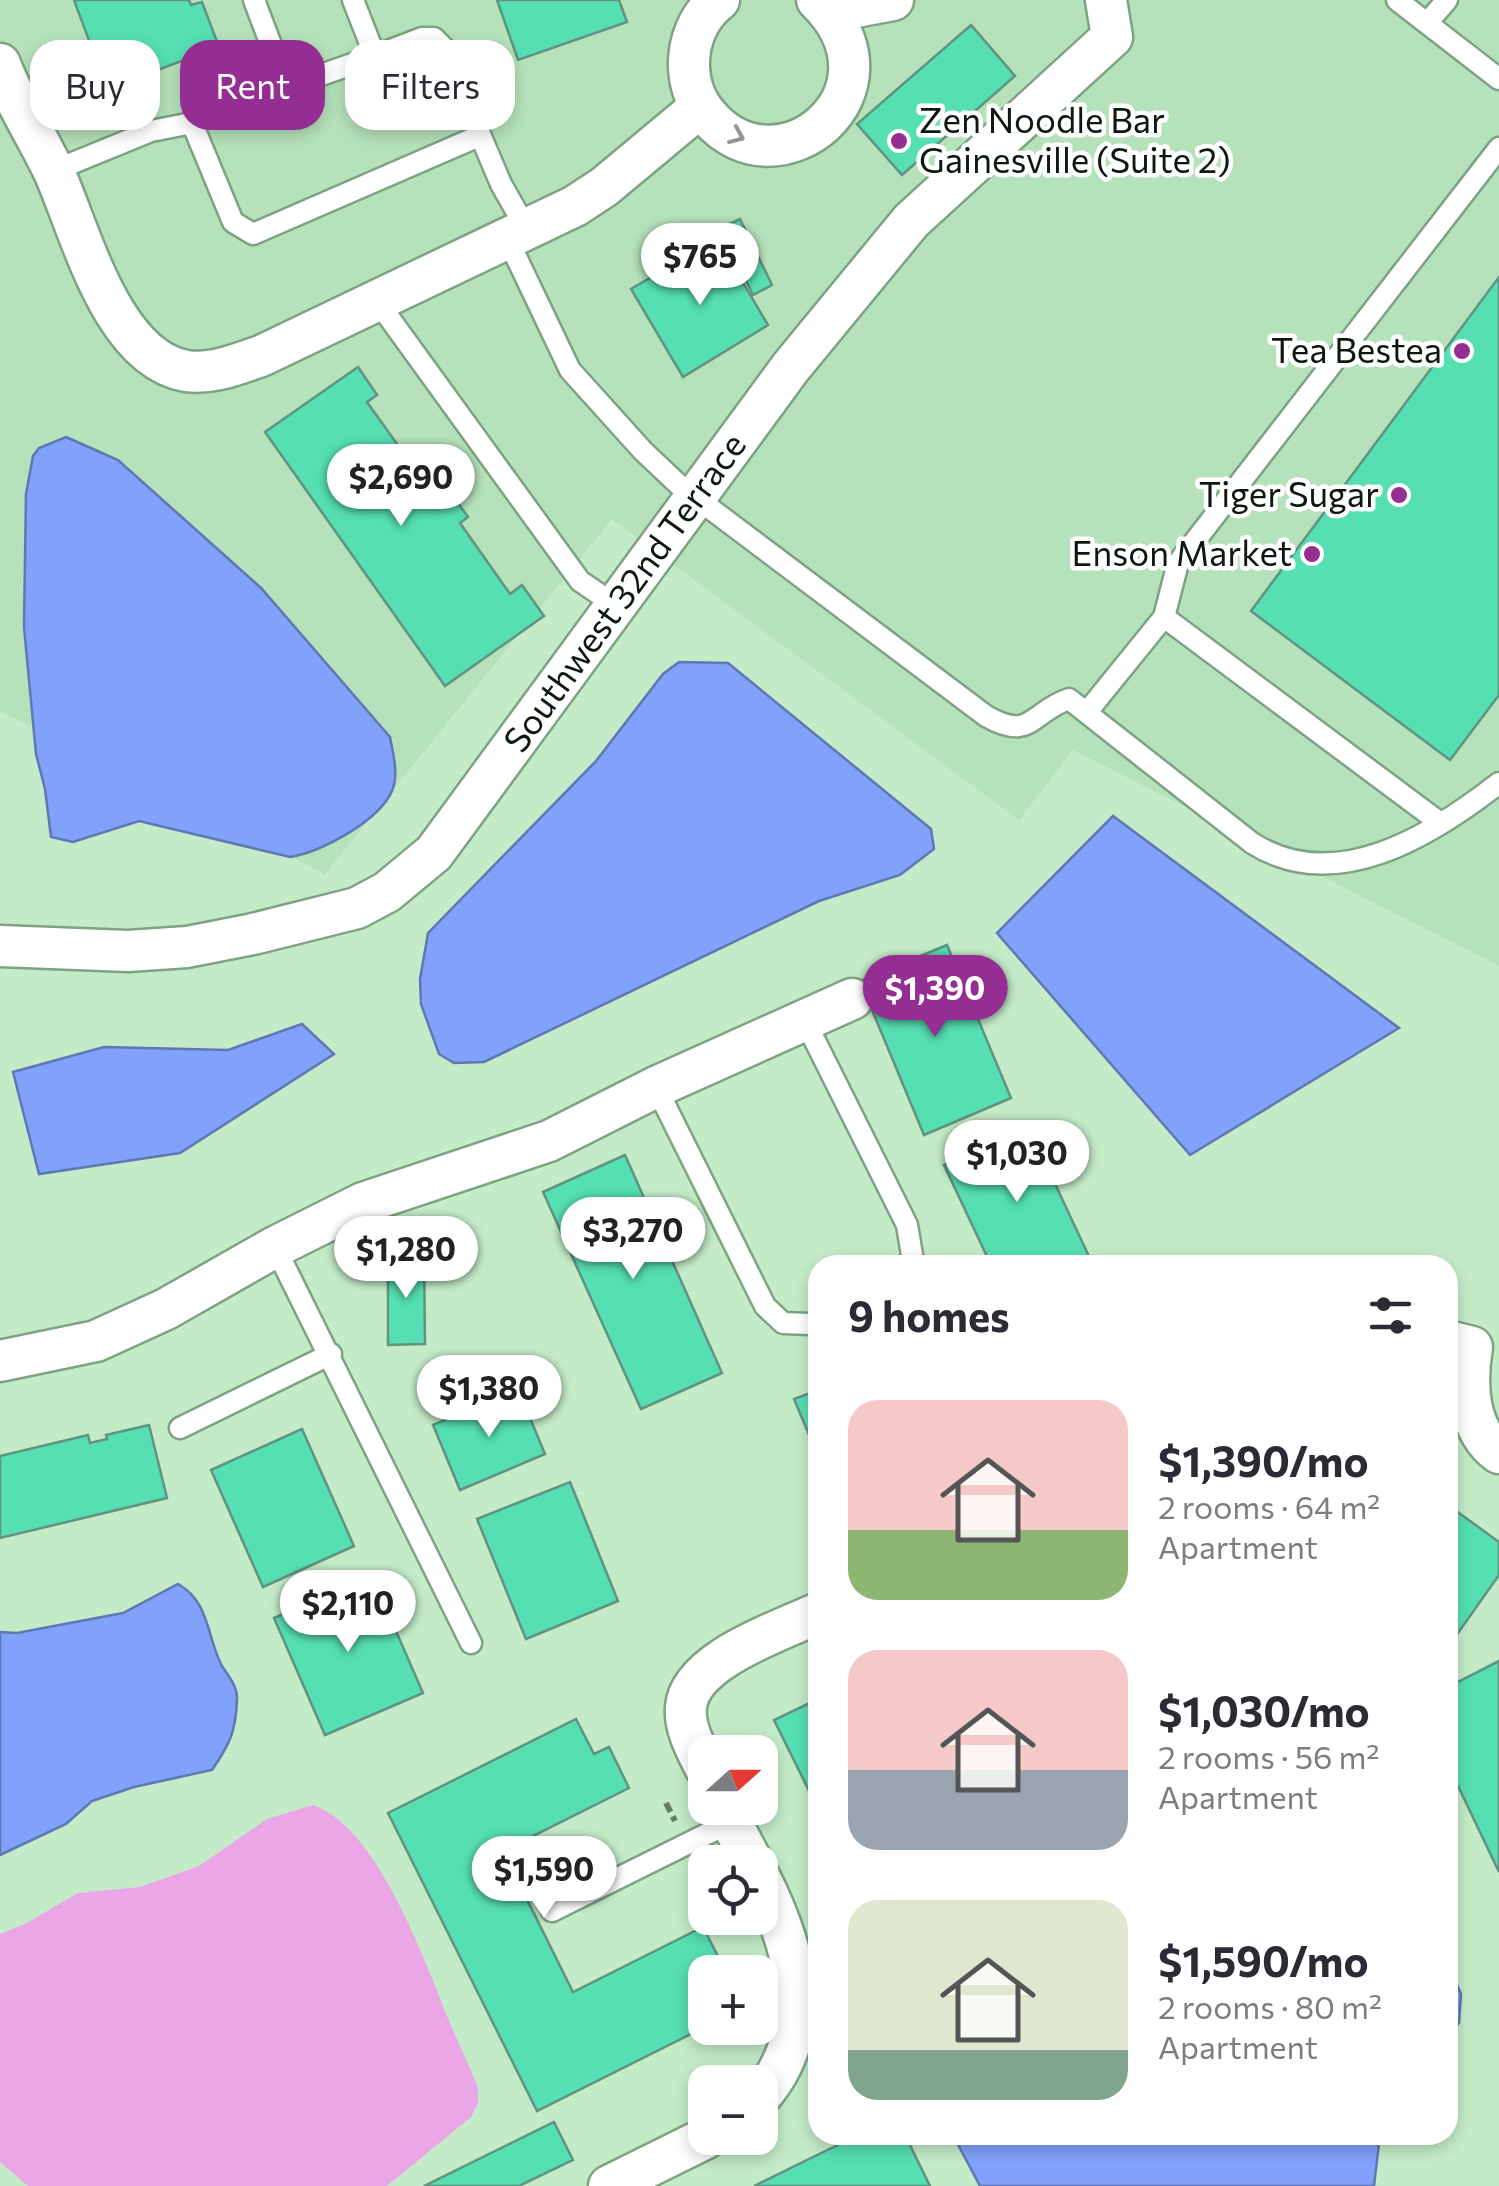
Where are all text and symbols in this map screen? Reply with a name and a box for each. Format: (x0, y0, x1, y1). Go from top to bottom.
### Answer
chip: Buy (30, 40, 160, 130)
chip: Rent (180, 40, 325, 130)
chip: Filters (345, 40, 515, 130)
place label: Zen Noodle Bar Gainesville (Suite 2) (919, 97, 1231, 180)
one-way arrow (727, 125, 745, 145)
marker: Zen Noodle Bar Gainesville (Suite 2) (888, 130, 910, 152)
pin: $765 (641, 223, 759, 308)
text: $765 (663, 235, 737, 275)
place label: Tea Bestea (1271, 327, 1442, 370)
marker: Tea Bestea (1451, 340, 1473, 362)
street label: Southwest 32nd Terrace (493, 424, 753, 759)
pin: $2,690 (320, 444, 482, 529)
text: $2,690 (349, 456, 453, 496)
place label: Tiger Sugar (1199, 471, 1379, 514)
marker: Tiger Sugar (1388, 484, 1410, 506)
place label: Enson Market (1071, 530, 1292, 573)
marker: Enson Market (1301, 543, 1323, 565)
pin: $1,390 (854, 955, 1016, 1040)
text: $1,390 (885, 967, 985, 1007)
pin: $1,030 (936, 1120, 1098, 1205)
text: $1,030 (966, 1132, 1068, 1172)
pin: $3,270 (552, 1197, 714, 1282)
text: $3,270 (582, 1209, 684, 1249)
pin: $1,280 (325, 1216, 487, 1301)
text: $1,280 (356, 1228, 456, 1268)
icon: filters (1363, 1288, 1418, 1343)
text: 9 homes (848, 1289, 1010, 1341)
pin: $1,380 (408, 1355, 570, 1440)
text: $1,380 (439, 1367, 539, 1407)
text: $1,390/mo (1158, 1434, 1368, 1486)
icon: home (928, 1440, 1048, 1560)
text: 2 rooms · 64 m² (1158, 1486, 1380, 1526)
text: Apartment (1158, 1526, 1318, 1566)
pin: $2,110 (267, 1570, 429, 1655)
text: $2,110 (302, 1582, 394, 1622)
text: $1,030/mo (1158, 1684, 1370, 1736)
icon: home (928, 1690, 1048, 1810)
north arrow (688, 1735, 778, 1825)
map controls (688, 1735, 778, 2155)
text: 2 rooms · 56 m² (1158, 1736, 1379, 1776)
text: Apartment (1158, 1776, 1318, 1816)
pin: $1,590 (463, 1836, 625, 1921)
button: locate (688, 1845, 778, 1935)
text: $1,590 (494, 1848, 594, 1888)
text: $1,590/mo (1158, 1934, 1369, 1986)
icon: home (928, 1940, 1048, 2060)
button: + (688, 1955, 778, 2045)
text: 2 rooms · 80 m² (1158, 1986, 1382, 2026)
text: Apartment (1158, 2026, 1318, 2066)
button: − (688, 2065, 778, 2155)

